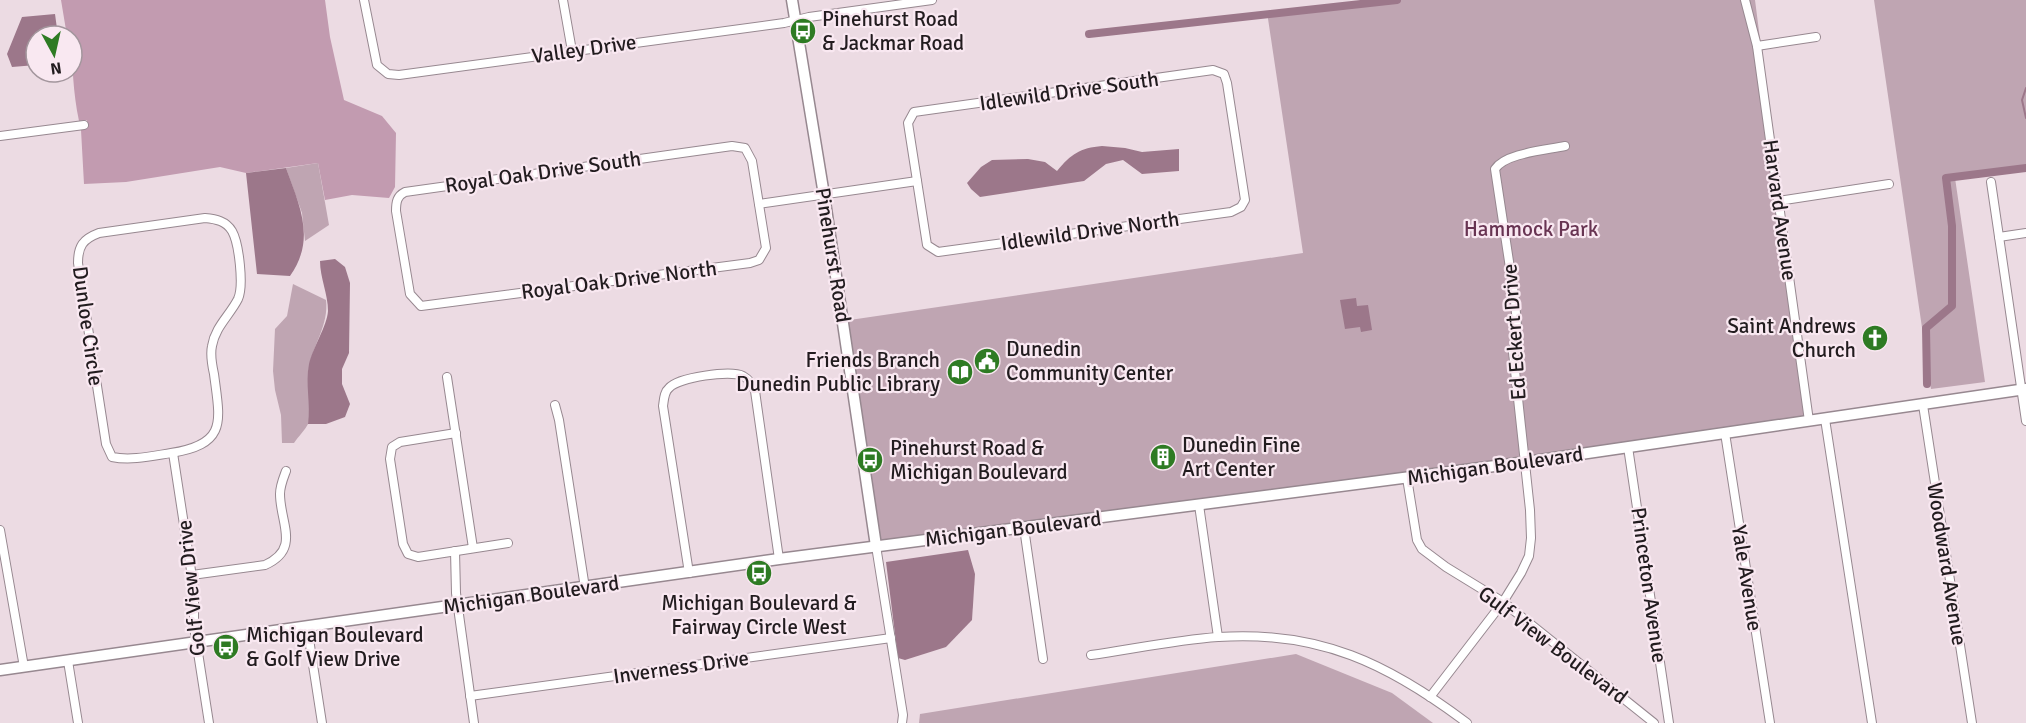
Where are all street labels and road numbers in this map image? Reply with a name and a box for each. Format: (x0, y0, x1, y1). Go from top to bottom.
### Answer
street label: Valley Drive (530, 29, 638, 69)
street label: Idlewild Drive South (978, 66, 1160, 116)
street label: Harvard Avenue (1757, 138, 1803, 282)
street label: Royal Oak Drive South (443, 145, 643, 199)
street label: Pinehurst Road (809, 186, 857, 324)
street label: Idlewild Drive North (999, 206, 1181, 256)
street label: Royal Oak Drive North (520, 255, 718, 305)
street label: Ed Eckert Drive (1496, 263, 1532, 401)
street label: Dunloe Circle (67, 264, 109, 388)
street label: Michigan Boulevard (1405, 441, 1585, 491)
street label: Woodward Avenue (1921, 481, 1973, 647)
street label: Michigan Boulevard (923, 505, 1103, 553)
street label: Princeton Avenue (1625, 505, 1673, 665)
street label: Golf View Drive (171, 519, 211, 657)
street label: Yale Avenue (1726, 523, 1768, 633)
street label: Michigan Boulevard (441, 570, 621, 620)
street label: Gulf View Boulevard (1473, 580, 1633, 710)
street label: Inverness Drive (611, 645, 751, 689)

